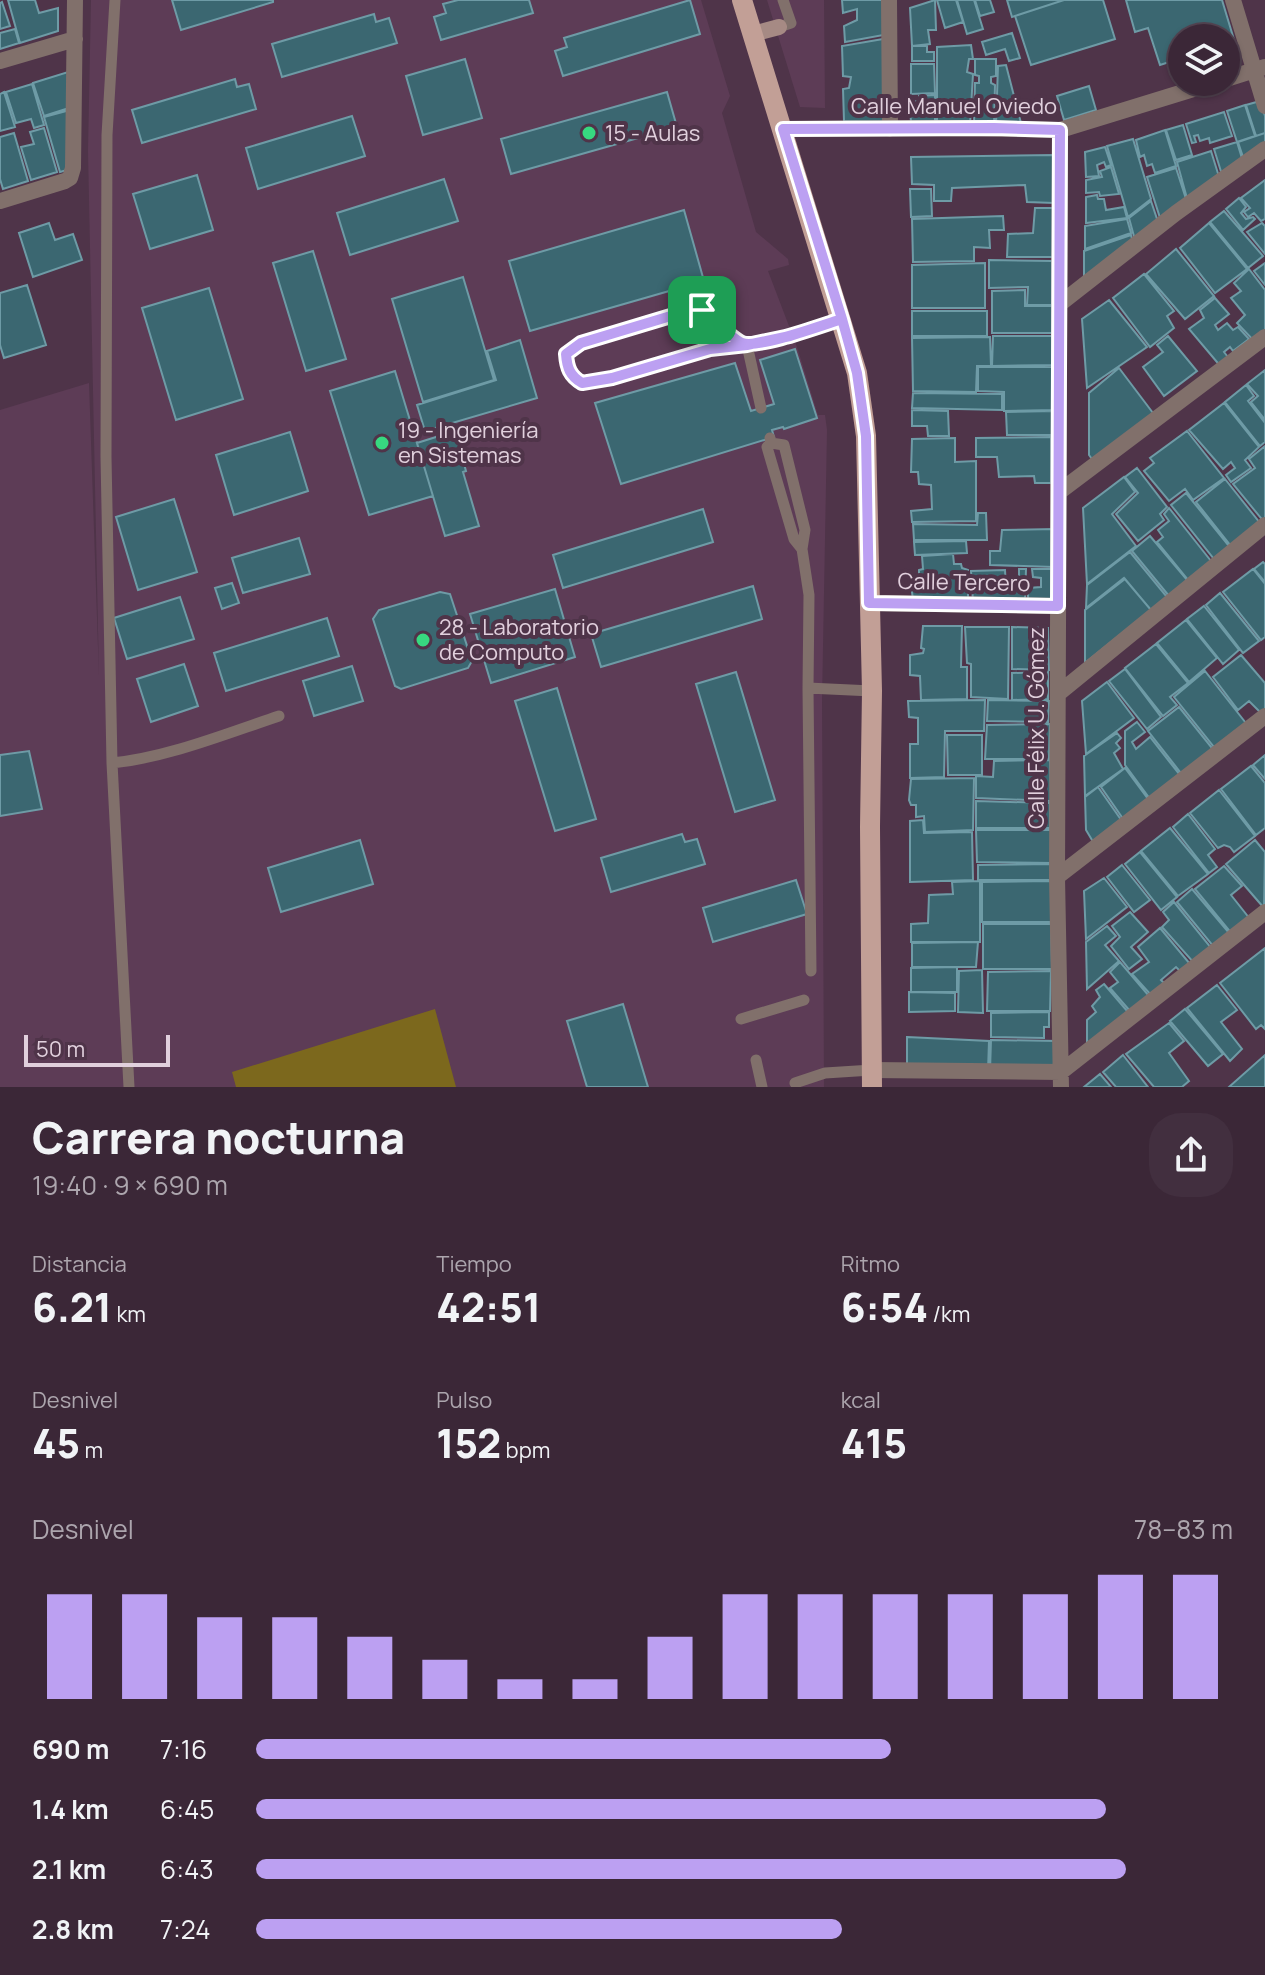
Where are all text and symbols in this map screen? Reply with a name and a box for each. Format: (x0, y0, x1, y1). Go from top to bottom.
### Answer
map controls (1168, 24, 1240, 96)
button: layers (1168, 24, 1240, 96)
street label: Calle Manuel Oviedo (851, 91, 1057, 121)
place label: 15 - Aulas (605, 118, 700, 148)
marker: 15 - Aulas (580, 124, 598, 142)
pin (668, 276, 736, 344)
icon: arrive (680, 288, 724, 332)
place label: 19 - Ingeniería en Sistemas (398, 415, 538, 470)
marker: 19 - Ingeniería en Sistemas (373, 434, 391, 452)
street label: Calle Tercero (897, 566, 1031, 598)
place label: 28 - Laboratorio de Computo (439, 612, 599, 667)
street label: Calle Félix U. Gómez (1021, 627, 1051, 829)
marker: 28 - Laboratorio de Computo (414, 631, 432, 649)
scale bar (24, 1031, 170, 1067)
text: 50 m (36, 1034, 85, 1064)
text: Carrera nocturna (32, 1107, 405, 1167)
button: share (1149, 1113, 1233, 1197)
text: 19:40 · 9 × 690 m (32, 1167, 228, 1203)
text: Distancia (32, 1249, 127, 1279)
text: Tiempo (436, 1249, 512, 1279)
text: Ritmo (841, 1249, 900, 1279)
text: 6.21 (32, 1279, 112, 1334)
text: 42:51 (436, 1279, 541, 1334)
text: 6:54 (841, 1279, 928, 1334)
text: km (112, 1299, 146, 1329)
text: /km (928, 1299, 970, 1329)
text: Desnivel (32, 1385, 118, 1415)
text: Pulso (436, 1385, 492, 1415)
text: kcal (841, 1385, 881, 1415)
text: 45 (32, 1415, 80, 1470)
text: 152 (436, 1415, 501, 1470)
text: 415 (841, 1415, 907, 1470)
text: m (80, 1435, 103, 1465)
text: bpm (501, 1435, 550, 1465)
text: Desnivel (32, 1511, 134, 1547)
text: 78–83 m (1134, 1511, 1233, 1547)
text: 690 m (32, 1731, 109, 1767)
text: 7:16 (160, 1731, 207, 1767)
text: 1.4 km (32, 1791, 109, 1827)
text: 6:45 (160, 1791, 214, 1827)
text: 2.1 km (32, 1851, 106, 1887)
text: 6:43 (160, 1851, 214, 1887)
text: 2.8 km (32, 1911, 114, 1947)
text: 7:24 (160, 1911, 210, 1947)

